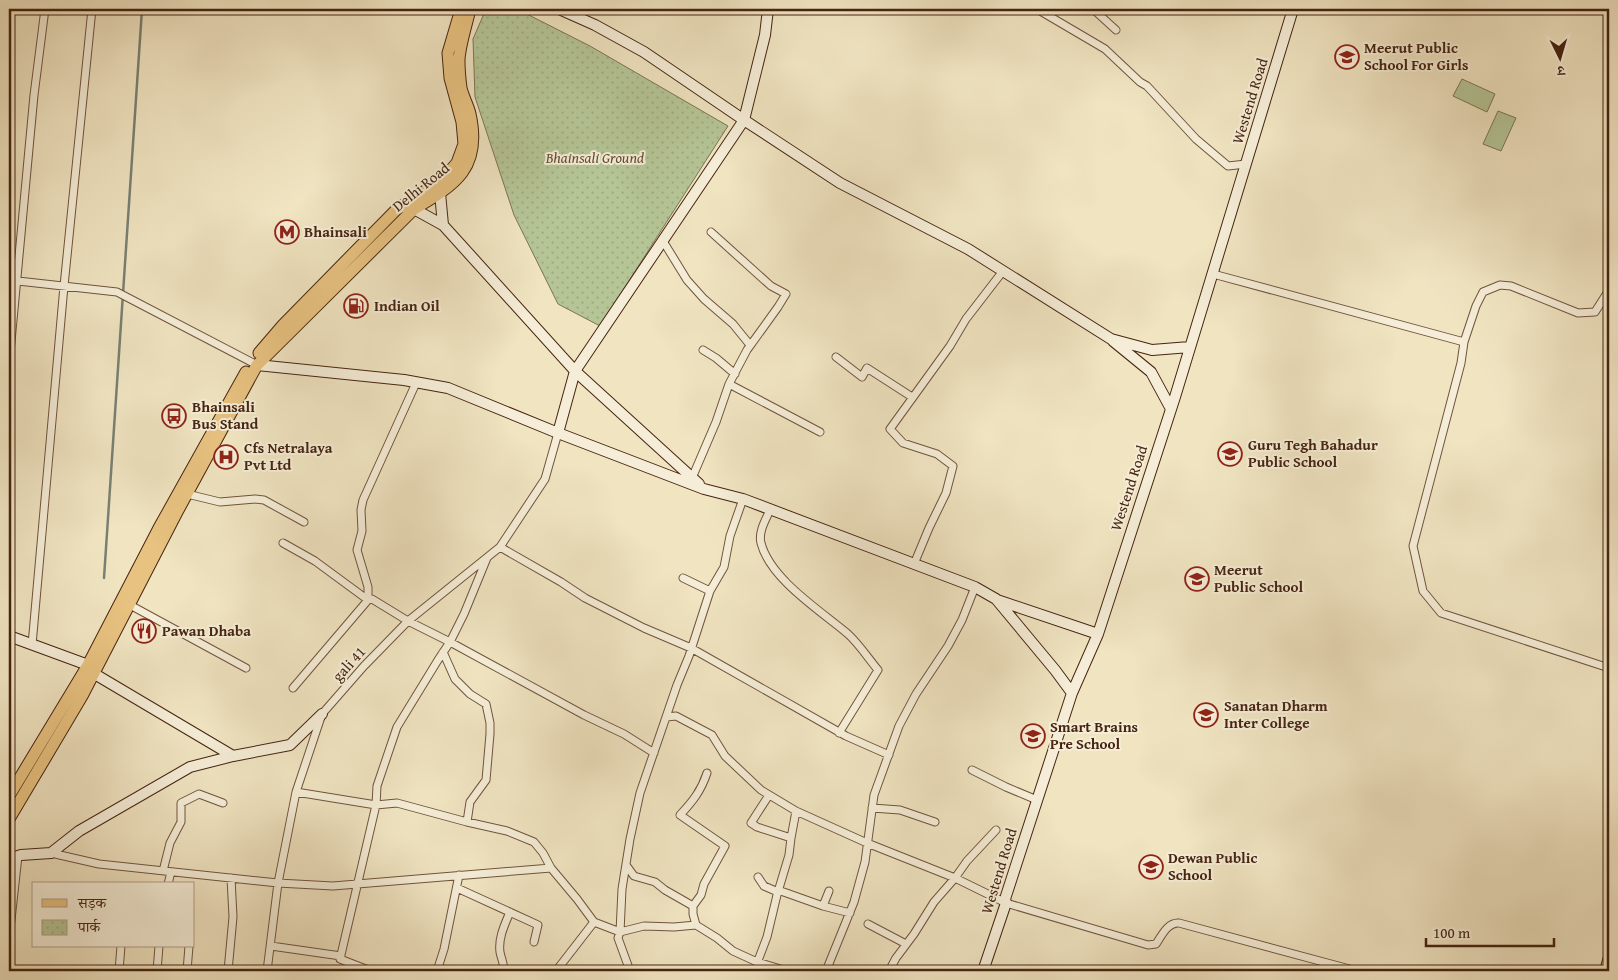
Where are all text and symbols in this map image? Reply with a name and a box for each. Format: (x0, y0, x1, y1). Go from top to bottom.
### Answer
north arrow (1536, 32, 1586, 82)
place label: Meerut Public School For Girls (1364, 37, 1468, 75)
school or university icon: Meerut Public School For Girls (1334, 44, 1360, 70)
street label: Westend Road (1227, 55, 1273, 146)
text: उ (1556, 61, 1567, 81)
park label: Bhainsali Ground (545, 147, 644, 168)
street label: Delhi Road (388, 157, 454, 216)
metro station icon: Bhainsali (274, 219, 300, 245)
place label: Bhainsali (304, 221, 367, 242)
fuel station icon: Indian Oil (343, 293, 369, 319)
place label: Indian Oil (374, 295, 440, 316)
place label: Bhainsali Bus Stand (192, 396, 259, 434)
bus stop icon: Bhainsali Bus Stand (161, 403, 187, 429)
place label: Guru Tegh Bahadur Public School (1248, 434, 1378, 472)
place label: Cfs Netralaya Pvt Ltd (244, 437, 333, 475)
school or university icon: Guru Tegh Bahadur Public School (1217, 441, 1243, 467)
street label: Westend Road (1105, 442, 1152, 533)
hospital icon: Cfs Netralaya Pvt Ltd (213, 444, 239, 470)
place label: Meerut Public School (1214, 559, 1303, 597)
school or university icon: Meerut Public School (1184, 566, 1210, 592)
restaurant icon: Pawan Dhaba (131, 618, 157, 644)
place label: Pawan Dhaba (162, 620, 251, 641)
street label: gali 41 (327, 642, 370, 686)
place label: Sanatan Dharm Inter College (1224, 695, 1328, 733)
school or university icon: Sanatan Dharm Inter College (1193, 702, 1219, 728)
place label: Smart Brains Pre School (1050, 716, 1138, 754)
school or university icon: Smart Brains Pre School (1020, 723, 1046, 749)
street label: Westend Road (976, 825, 1022, 916)
place label: Dewan Public School (1168, 847, 1257, 885)
school or university icon: Dewan Public School (1138, 854, 1164, 880)
legend (32, 882, 195, 948)
text: सड़क (77, 892, 107, 913)
scale bar (1426, 915, 1553, 947)
text: पार्क (77, 916, 101, 937)
text: 100 m (1433, 922, 1471, 943)

